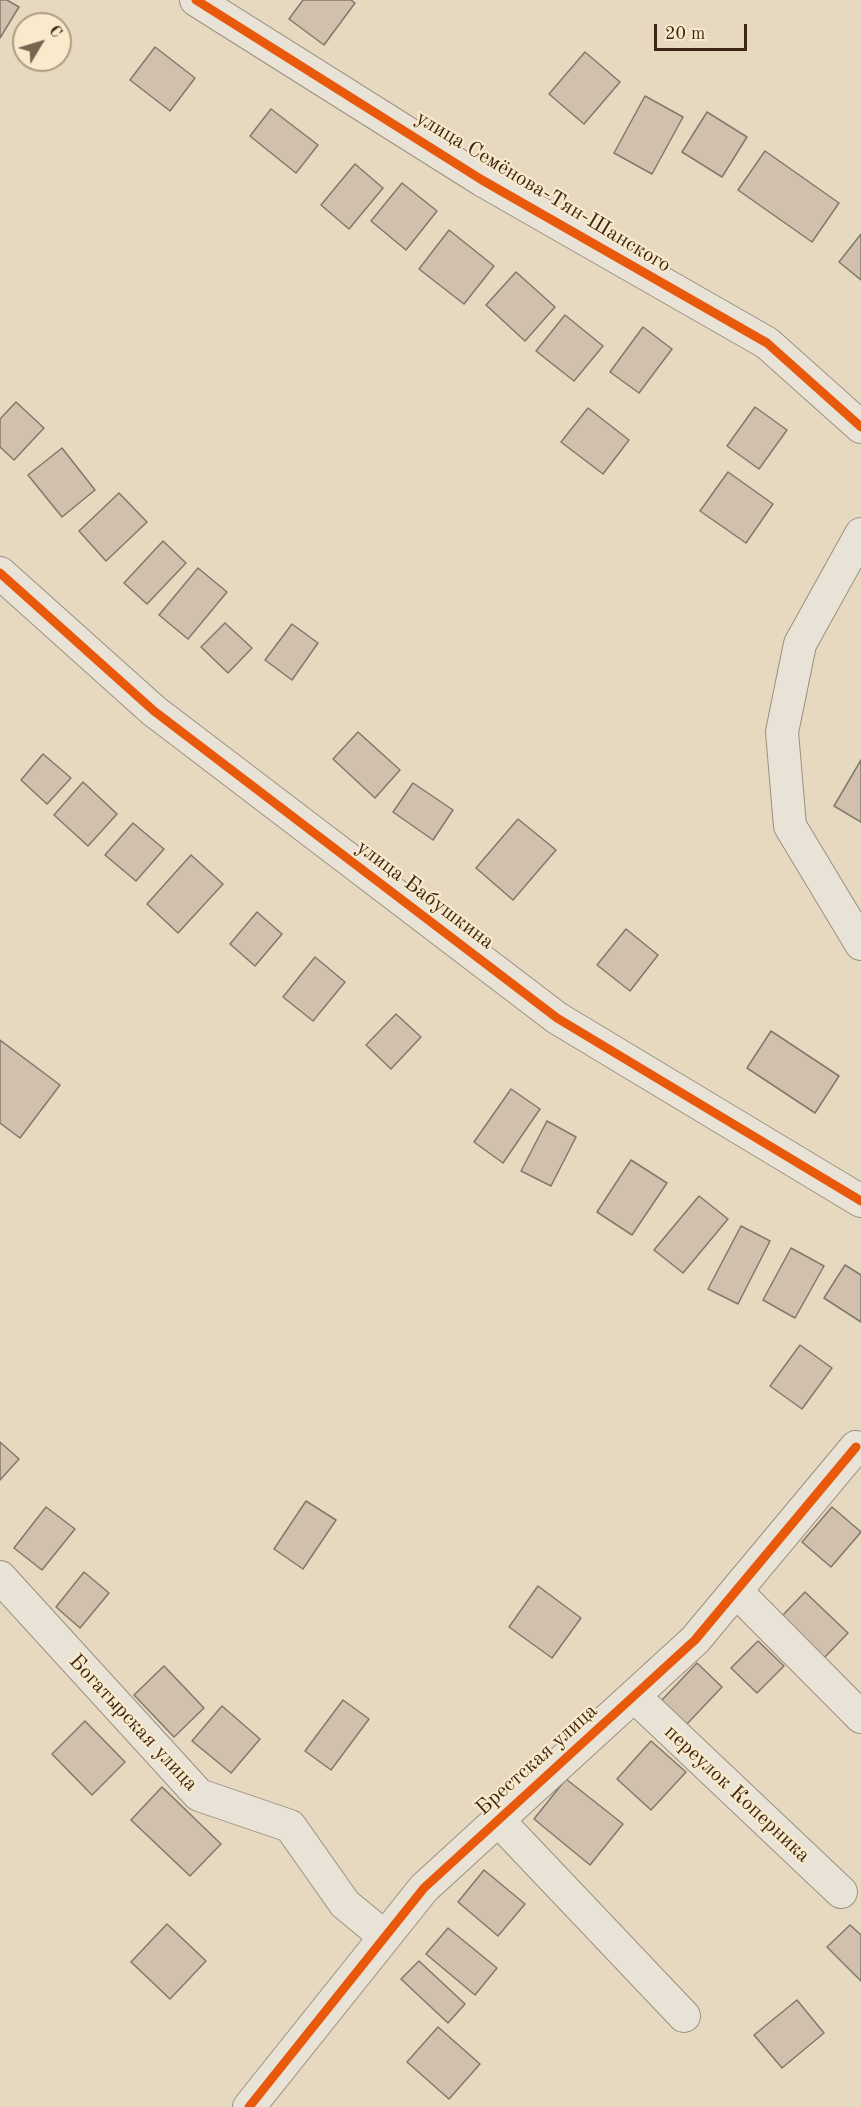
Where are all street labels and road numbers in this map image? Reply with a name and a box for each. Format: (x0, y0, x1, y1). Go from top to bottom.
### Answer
street label: улица Семёнова-Тян-Шанского (411, 106, 675, 278)
street label: улица Бабушкина (351, 835, 499, 955)
street label: Богатырская улица (63, 1649, 203, 1797)
street label: Брестская улица (471, 1699, 603, 1821)
street label: переулок Коперника (659, 1720, 815, 1868)

